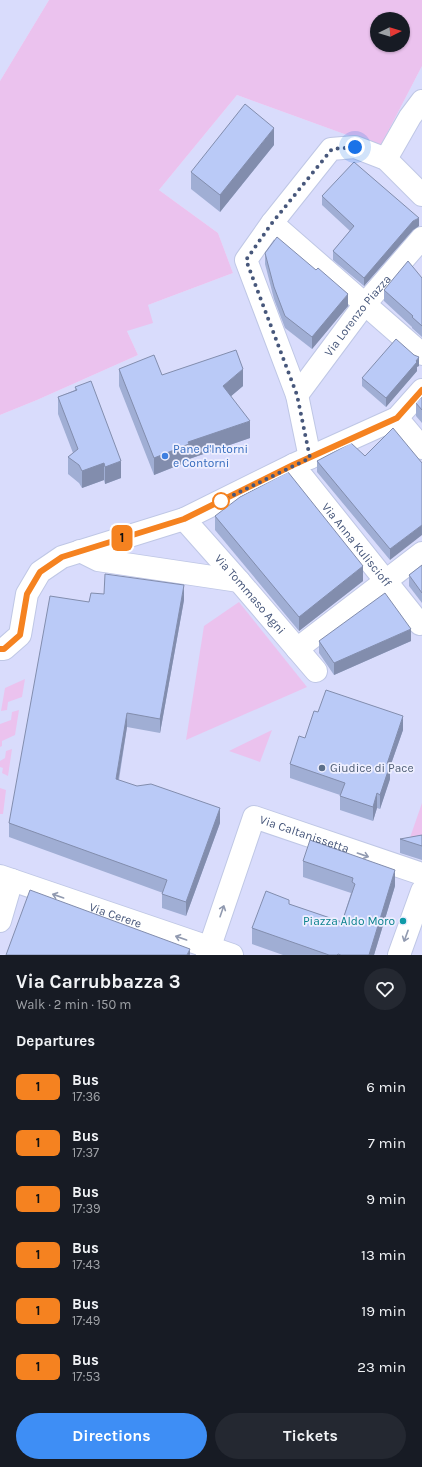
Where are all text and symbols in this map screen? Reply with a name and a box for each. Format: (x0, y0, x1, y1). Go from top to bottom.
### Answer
north arrow (370, 12, 410, 52)
map controls (370, 12, 410, 52)
your location (345, 137, 365, 157)
street label: Via Lorenzo Piazza (321, 272, 394, 359)
place label: Pane d'Intorni e Contorni (173, 442, 248, 470)
marker: Pane d'Intorni e Contorni (160, 451, 170, 461)
unlabelled marker (212, 492, 230, 510)
street label: Via Anna Kuliscioff (319, 500, 395, 590)
line badge: 1 (109, 525, 135, 551)
text: 1 (120, 529, 125, 546)
street label: Via Tommaso Agni (212, 551, 288, 637)
place label: Giudice di Pace (330, 761, 414, 775)
marker: Giudice di Pace (317, 763, 327, 773)
street label: Via Caltanissetta (258, 812, 351, 856)
one-way arrow (357, 851, 369, 859)
one-way arrow (52, 892, 65, 899)
street label: Via Cerere (87, 900, 143, 931)
one-way arrow (219, 905, 227, 917)
place label: Piazza Aldo Moro (303, 914, 395, 928)
marker: Piazza Aldo Moro (398, 916, 408, 926)
one-way arrow (401, 930, 409, 942)
one-way arrow (175, 934, 188, 941)
button: heart (364, 968, 406, 1010)
text: Via Carrubbazza 3 (16, 971, 181, 993)
text: Walk · 2 min · 150 m (16, 997, 131, 1012)
text: Departures (16, 1032, 95, 1050)
text: Bus (72, 1071, 99, 1089)
text: 1 (36, 1078, 41, 1095)
text: 6 min (366, 1078, 406, 1096)
text: 17:36 (72, 1089, 101, 1104)
text: Bus (72, 1127, 99, 1145)
text: 1 (36, 1134, 41, 1151)
text: 7 min (368, 1134, 406, 1152)
text: 17:37 (72, 1145, 99, 1160)
text: Bus (72, 1183, 99, 1201)
text: 1 (36, 1190, 41, 1207)
text: 9 min (366, 1190, 406, 1208)
text: 17:39 (72, 1201, 101, 1216)
text: Bus (72, 1239, 99, 1257)
text: 1 (36, 1246, 41, 1263)
text: 13 min (361, 1246, 406, 1264)
text: 17:43 (72, 1257, 100, 1272)
text: Bus (72, 1295, 99, 1313)
text: 1 (36, 1302, 41, 1319)
text: 19 min (361, 1302, 406, 1320)
text: 17:49 (72, 1313, 100, 1328)
text: Bus (72, 1351, 99, 1369)
text: 1 (36, 1358, 41, 1375)
text: 23 min (357, 1358, 406, 1376)
text: 17:53 (72, 1369, 100, 1384)
button: Directions (16, 1413, 207, 1459)
button: Tickets (215, 1413, 406, 1459)

